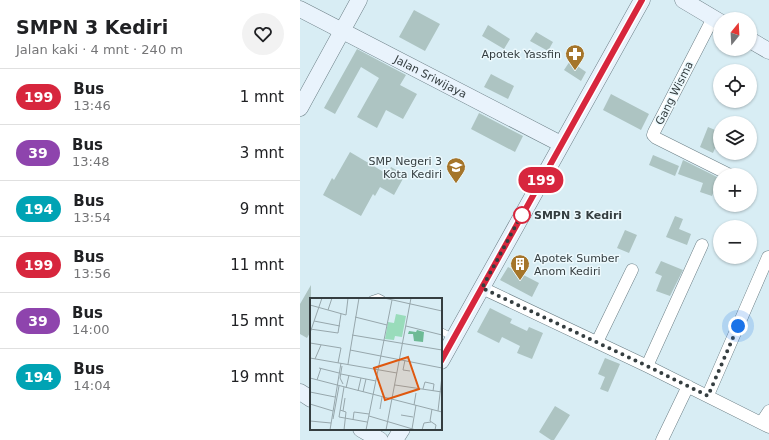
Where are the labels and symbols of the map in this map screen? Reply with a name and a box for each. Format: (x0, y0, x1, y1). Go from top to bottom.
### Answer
north arrow (713, 12, 757, 56)
pharmacy icon: Apotek Yassfin (564, 43, 586, 71)
place label: Apotek Yassfin (482, 48, 561, 61)
street label: Jalan Sriwijaya (391, 52, 469, 101)
street label: Gang Wisma (653, 59, 696, 127)
place label: SMP Negeri 3 Kota Kediri (369, 155, 442, 181)
school or university icon: SMP Negeri 3 Kota Kediri (445, 156, 467, 184)
line badge: 199 (518, 167, 564, 193)
marker: SMPN 3 Kediri (513, 206, 531, 224)
place label: SMPN 3 Kediri (534, 209, 622, 222)
place label: Apotek Sumber Anom Kediri (534, 252, 620, 278)
building icon: Apotek Sumber Anom Kediri (509, 253, 531, 281)
inset map (310, 298, 442, 430)
your location (728, 316, 748, 336)

